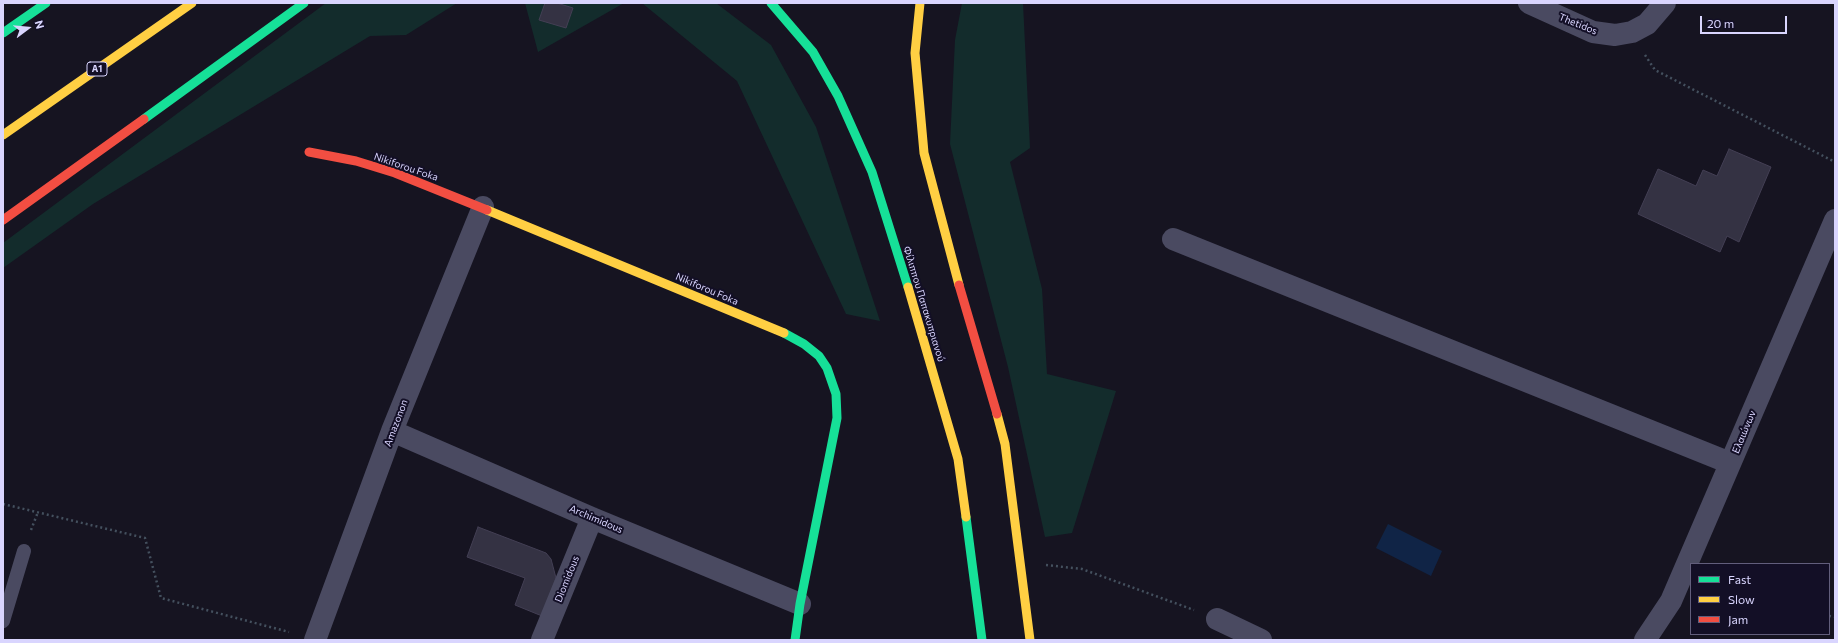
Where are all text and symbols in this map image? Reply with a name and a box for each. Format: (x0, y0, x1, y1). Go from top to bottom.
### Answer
north arrow (8, 8, 48, 48)
scale bar (1702, 8, 1789, 34)
street label: Thetidos (1557, 11, 1599, 37)
text: 20 m (1707, 16, 1734, 30)
text: N (33, 19, 47, 30)
road number: A1 (87, 62, 107, 76)
street label: Nikiforou Foka (372, 150, 440, 184)
street label: Φίλιππου Παπακυπριανού (901, 245, 947, 363)
street label: Nikiforou Foka (674, 270, 740, 308)
street label: Amazonon (382, 398, 410, 448)
street label: Ελαιώνων (1730, 409, 1758, 455)
street label: Archimidous (567, 502, 625, 536)
street label: Diomidous (552, 554, 582, 604)
legend (1690, 563, 1830, 635)
text: Fast (1728, 572, 1751, 586)
text: Slow (1728, 592, 1755, 606)
text: Jam (1728, 612, 1748, 626)

